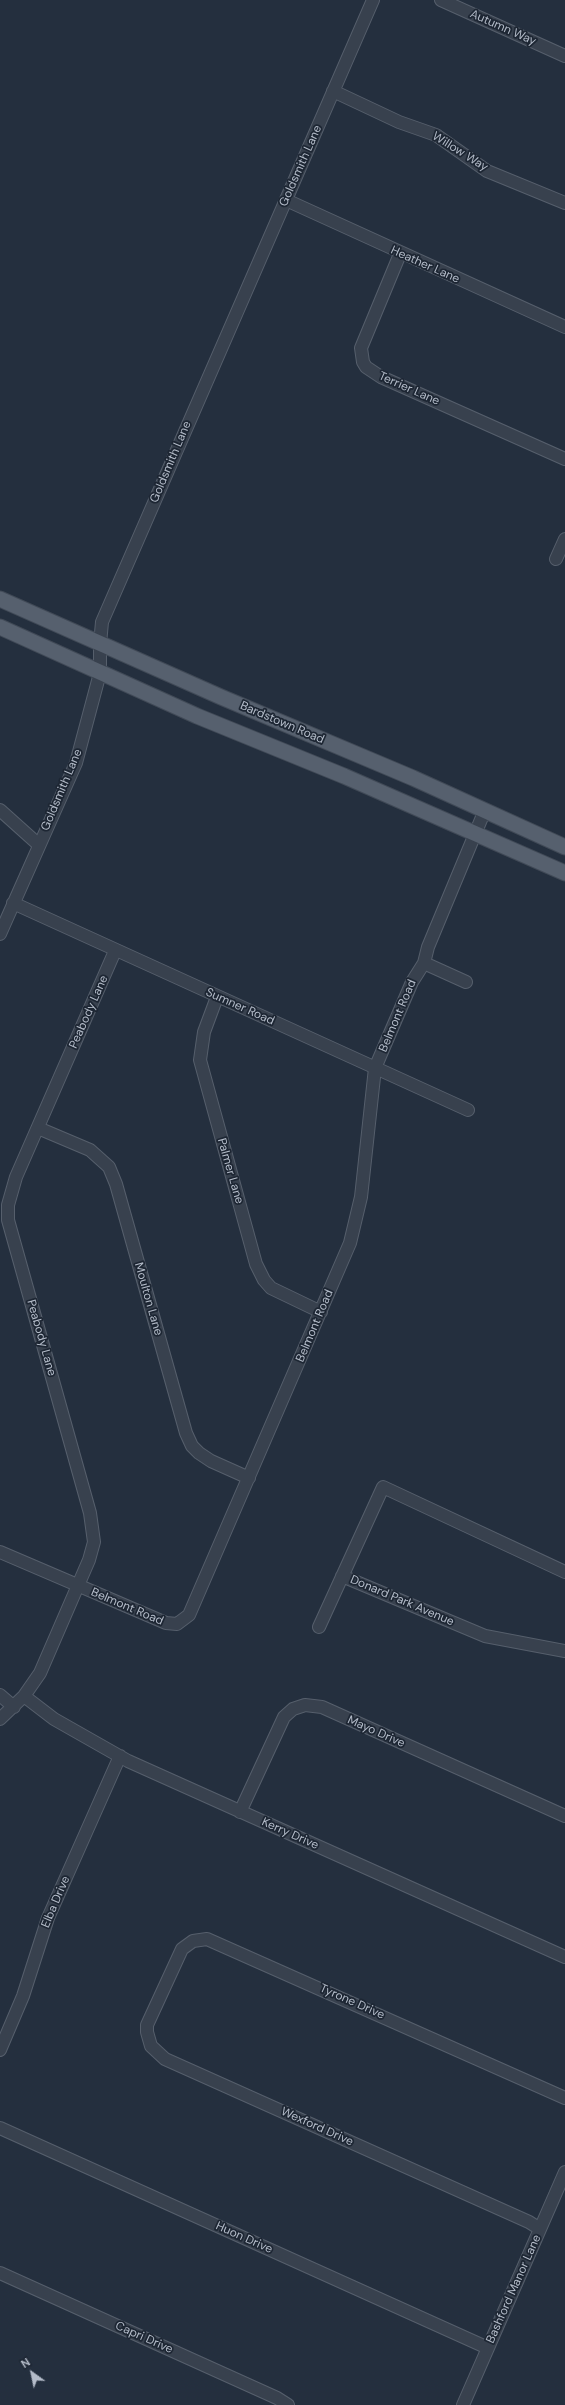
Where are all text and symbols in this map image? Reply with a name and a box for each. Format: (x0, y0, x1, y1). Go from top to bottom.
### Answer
street label: Autumn Way (468, 7, 538, 49)
street label: Goldsmith Lane (277, 123, 325, 209)
street label: Willow Way (429, 129, 491, 175)
street label: Heather Lane (388, 243, 462, 287)
street label: Terrier Lane (376, 369, 442, 409)
street label: Goldsmith Lane (147, 419, 195, 505)
street label: Bardstown Road (238, 699, 326, 747)
street label: Goldsmith Lane (38, 747, 86, 833)
street label: Peabody Lane (66, 973, 112, 1051)
street label: Belmont Road (376, 978, 420, 1054)
street label: Sumner Road (203, 985, 277, 1029)
street label: Palmer Lane (214, 1137, 246, 1205)
street label: Moulton Lane (131, 1261, 165, 1337)
street label: Belmont Road (293, 1288, 337, 1364)
street label: Peabody Lane (23, 1298, 59, 1378)
street label: Donard Park Avenue (348, 1573, 456, 1629)
street label: Belmont Road (89, 1585, 165, 1629)
street label: Mayo Drive (345, 1713, 407, 1751)
street label: Kerry Drive (259, 1815, 321, 1853)
street label: Elba Drive (39, 1874, 73, 1930)
street label: Tyrone Drive (317, 1981, 387, 2023)
street label: Wexford Drive (279, 2105, 355, 2149)
street label: Huon Drive (213, 2219, 275, 2257)
street label: Bashford Manor Lane (484, 2232, 544, 2346)
street label: Capri Drive (113, 2319, 175, 2357)
north arrow (12, 2353, 52, 2393)
text: N (18, 2355, 33, 2371)

